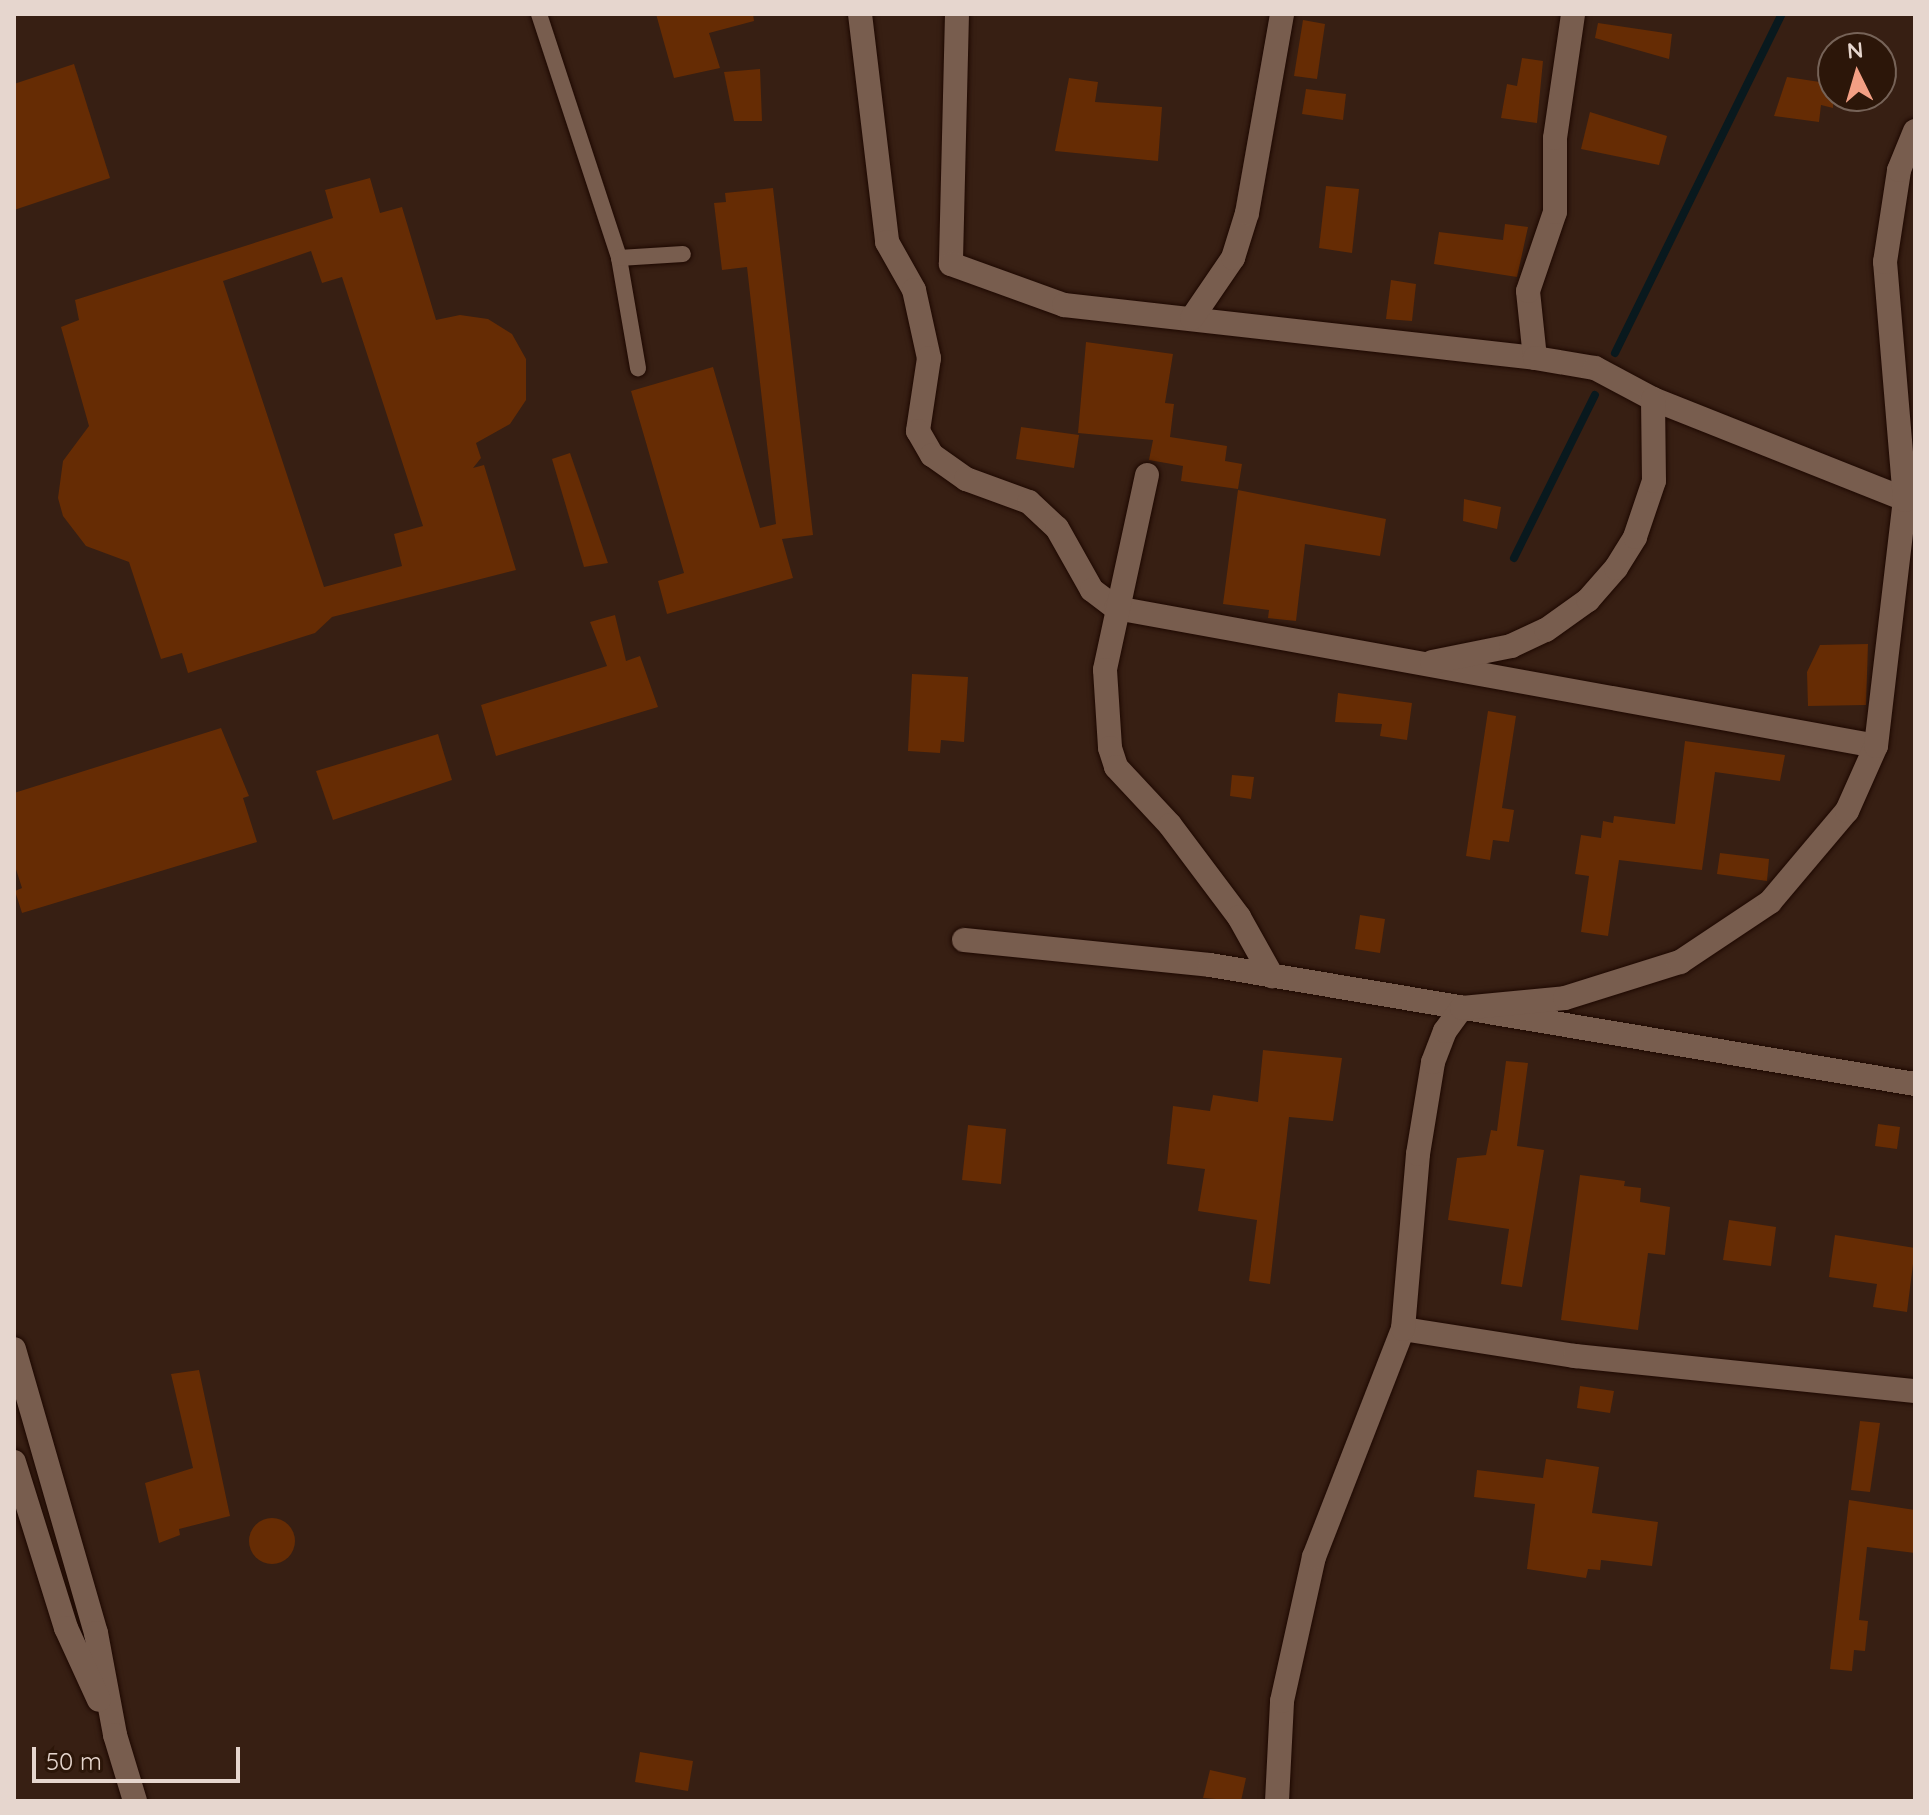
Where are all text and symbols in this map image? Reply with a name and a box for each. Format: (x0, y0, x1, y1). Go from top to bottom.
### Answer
north arrow (1817, 32, 1897, 112)
text: N (1846, 35, 1864, 65)
scale bar (36, 1731, 244, 1781)
text: 50 m (46, 1746, 102, 1776)

